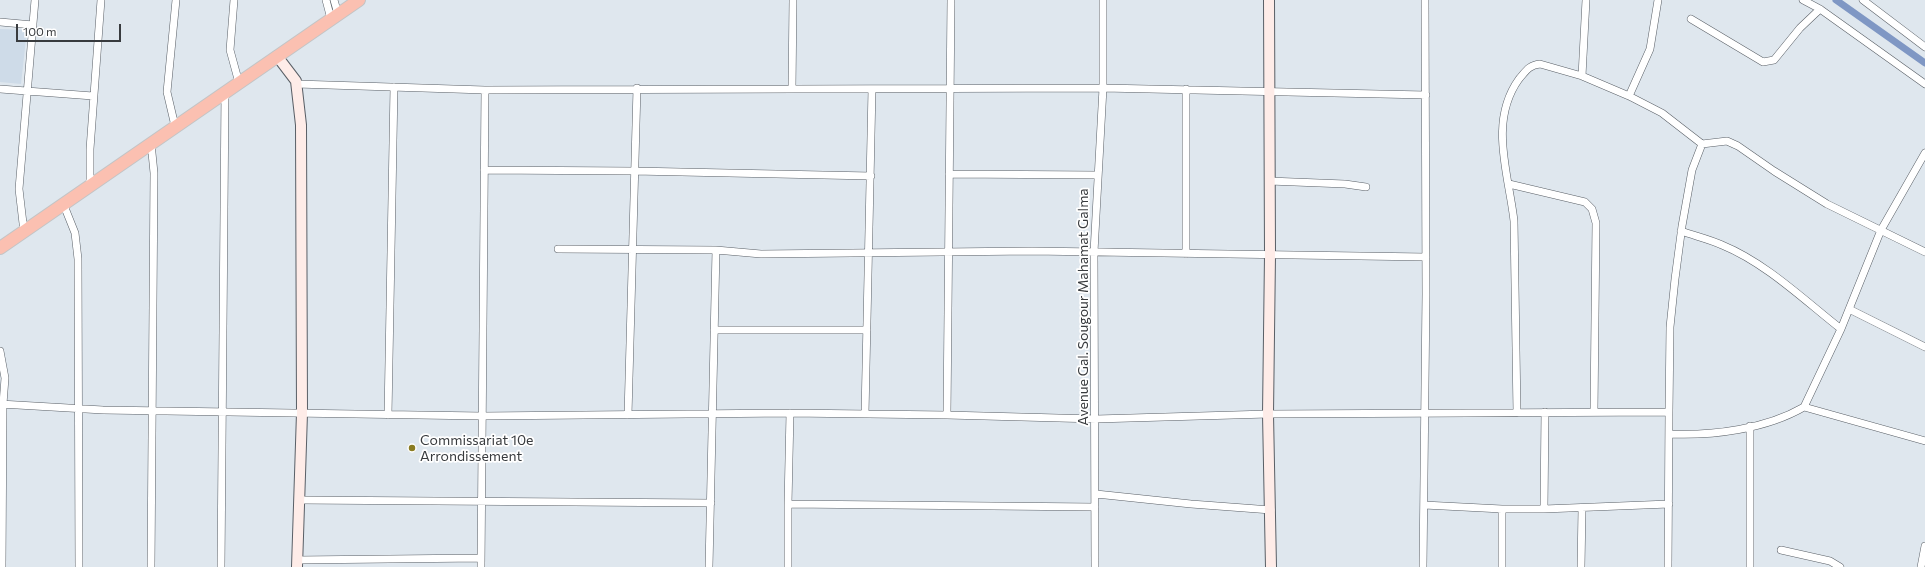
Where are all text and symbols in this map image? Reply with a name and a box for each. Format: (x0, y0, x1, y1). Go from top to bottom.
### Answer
scale bar (18, 16, 123, 42)
text: 100 m (23, 24, 57, 38)
street label: Avenue Gal. Sougour Mahamat Galma (1075, 188, 1091, 426)
place label: Commissariat 10e Arrondissement (420, 432, 533, 464)
marker: Commissariat 10e Arrondissement (407, 443, 417, 453)

